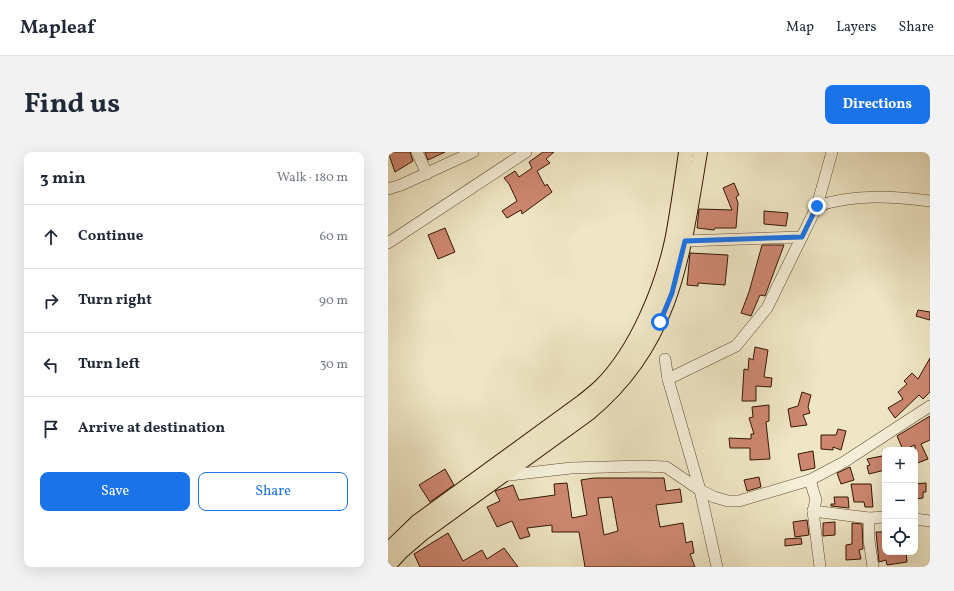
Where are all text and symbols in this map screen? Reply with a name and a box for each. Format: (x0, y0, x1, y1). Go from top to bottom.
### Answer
text: Mapleaf (20, 15, 95, 41)
text: Map (786, 18, 814, 37)
text: Layers (836, 18, 876, 37)
text: Share (898, 18, 934, 37)
text: Find us (24, 85, 120, 124)
button: Directions (825, 85, 930, 124)
text: 3 min (40, 167, 86, 190)
text: Walk · 180 m (277, 169, 348, 187)
route end (808, 197, 826, 215)
icon: ahead (40, 226, 62, 248)
text: Continue (78, 226, 143, 247)
text: 60 m (320, 228, 348, 246)
icon: right (40, 290, 62, 312)
text: Turn right (78, 290, 152, 311)
text: 90 m (319, 292, 348, 310)
route start (651, 313, 669, 331)
icon: left (40, 354, 62, 376)
text: Turn left (78, 354, 140, 375)
text: 30 m (320, 356, 348, 374)
icon: arrive (40, 418, 62, 440)
text: Arrive at destination (78, 418, 225, 439)
map controls (882, 447, 918, 555)
button: + (882, 447, 918, 483)
button: Save (40, 472, 190, 511)
button: Share (198, 472, 348, 511)
button: − (882, 483, 918, 519)
button: locate (882, 519, 918, 555)

